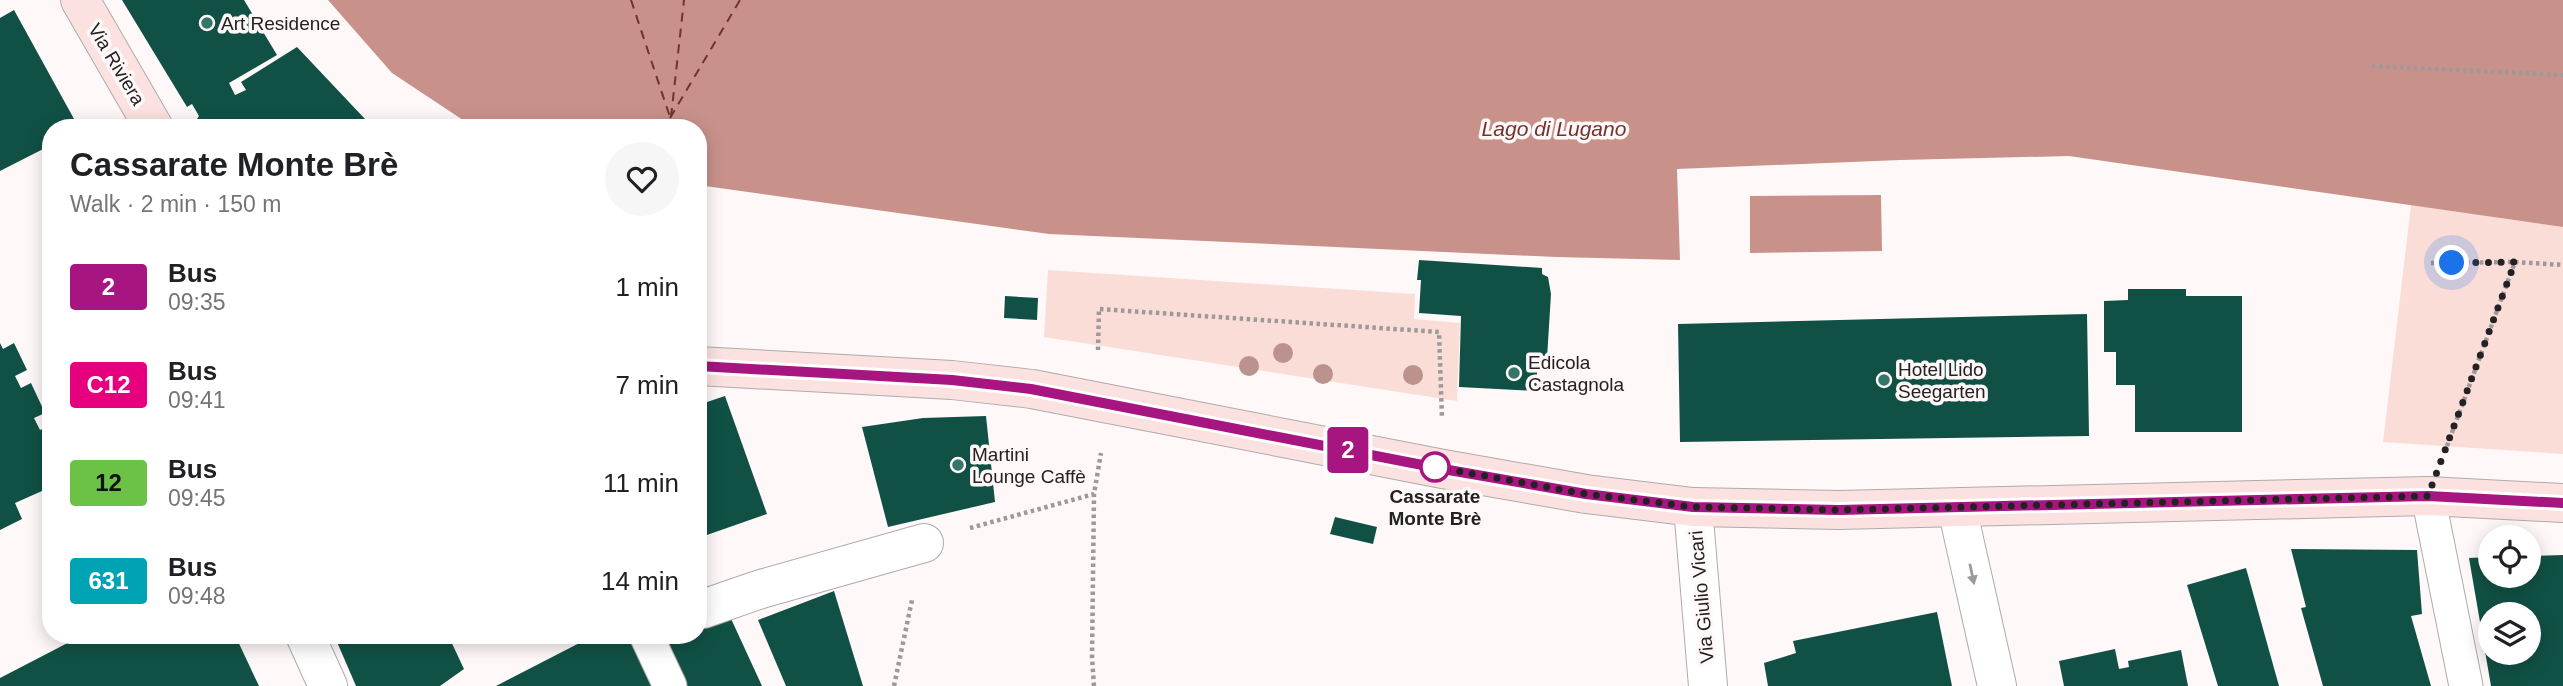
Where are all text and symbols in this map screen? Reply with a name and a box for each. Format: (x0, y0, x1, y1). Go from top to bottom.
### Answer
place label: Art Residence (221, 13, 340, 34)
marker: Art Residence (199, 15, 215, 31)
street label: Via Riviera (84, 20, 149, 109)
water label: Lago di Lugano (1482, 117, 1627, 140)
button: heart (605, 142, 679, 216)
text: Cassarate Monte Brè (70, 146, 398, 183)
text: Walk · 2 min · 150 m (70, 191, 281, 217)
your location (2434, 245, 2469, 280)
text: Bus (168, 258, 217, 288)
text: 1 min (615, 272, 679, 302)
text: 2 (102, 273, 115, 300)
text: 09:35 (168, 289, 226, 315)
place label: Edicola Castagnola (1528, 352, 1625, 395)
text: Bus (168, 356, 217, 386)
place label: Hotel Lido Seegarten (1898, 359, 1986, 402)
marker: Edicola Castagnola (1506, 365, 1522, 381)
text: 7 min (615, 370, 679, 400)
text: C12 (86, 371, 131, 398)
marker: Hotel Lido Seegarten (1876, 372, 1892, 388)
text: 09:41 (168, 387, 226, 413)
line badge: 2 (1325, 427, 1371, 473)
text: 2 (1341, 436, 1355, 463)
place label: Martini Lounge Caffè (972, 444, 1086, 487)
marker: Cassarate Monte Brè (1420, 452, 1450, 482)
text: Bus (168, 454, 217, 484)
marker: Martini Lounge Caffè (950, 457, 966, 473)
text: 11 min (603, 468, 679, 498)
text: 12 (95, 469, 122, 496)
text: 09:45 (168, 485, 226, 511)
place label: Cassarate Monte Brè (1389, 486, 1481, 529)
map controls (2478, 525, 2541, 665)
button: locate (2478, 525, 2541, 588)
street label: Via Giulio Vicari (1685, 530, 1718, 664)
text: Bus (168, 552, 217, 582)
one-way arrow (1967, 563, 1978, 585)
text: 14 min (601, 566, 679, 596)
text: 631 (88, 567, 129, 594)
text: 09:48 (168, 583, 226, 609)
button: layers (2478, 602, 2541, 665)

